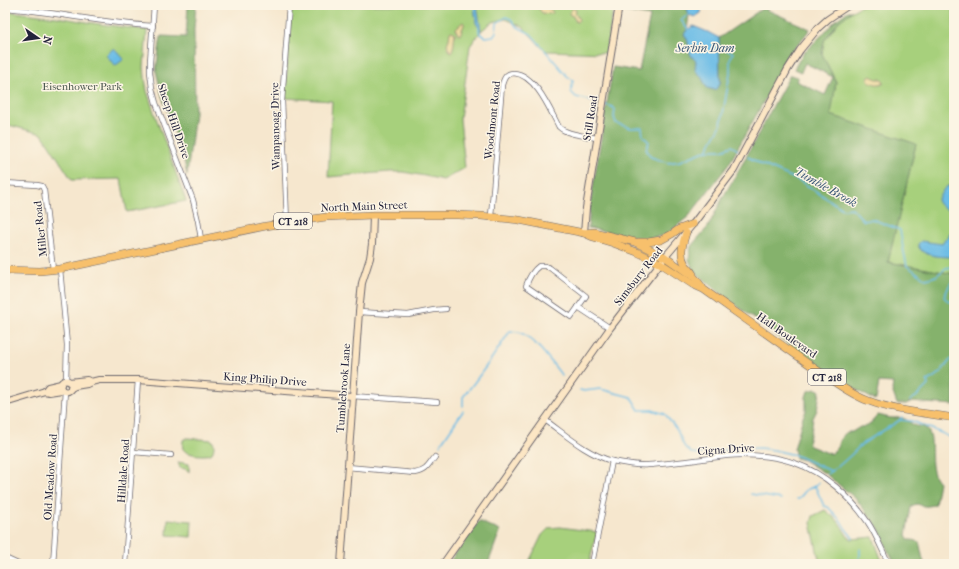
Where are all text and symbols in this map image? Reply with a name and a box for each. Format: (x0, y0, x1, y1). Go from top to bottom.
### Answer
north arrow (18, 18, 58, 58)
text: N (40, 35, 55, 46)
water label: Serbin Dam (674, 41, 735, 55)
street label: Woodmont Road (482, 79, 503, 161)
park label: Eisenhower Park (42, 80, 122, 93)
street label: Sheep Hill Drive (155, 82, 193, 161)
street label: Wampanoag Drive (268, 82, 283, 171)
street label: Still Road (580, 93, 601, 142)
water label: Tumble Brook (792, 164, 860, 210)
street label: North Main Street (320, 198, 408, 215)
street label: Miller Road (31, 199, 50, 258)
road number: CT 218 (274, 213, 312, 229)
street label: Simsbury Road (611, 243, 666, 308)
street label: Hall Boulevard (754, 310, 820, 362)
street label: Tumblebrook Lane (334, 342, 353, 433)
road number: CT 218 (808, 369, 846, 385)
street label: King Philip Drive (223, 370, 308, 389)
street label: Old Meadow Road (41, 432, 60, 521)
street label: Hilldale Road (115, 438, 132, 504)
street label: Cigna Drive (697, 441, 756, 458)

